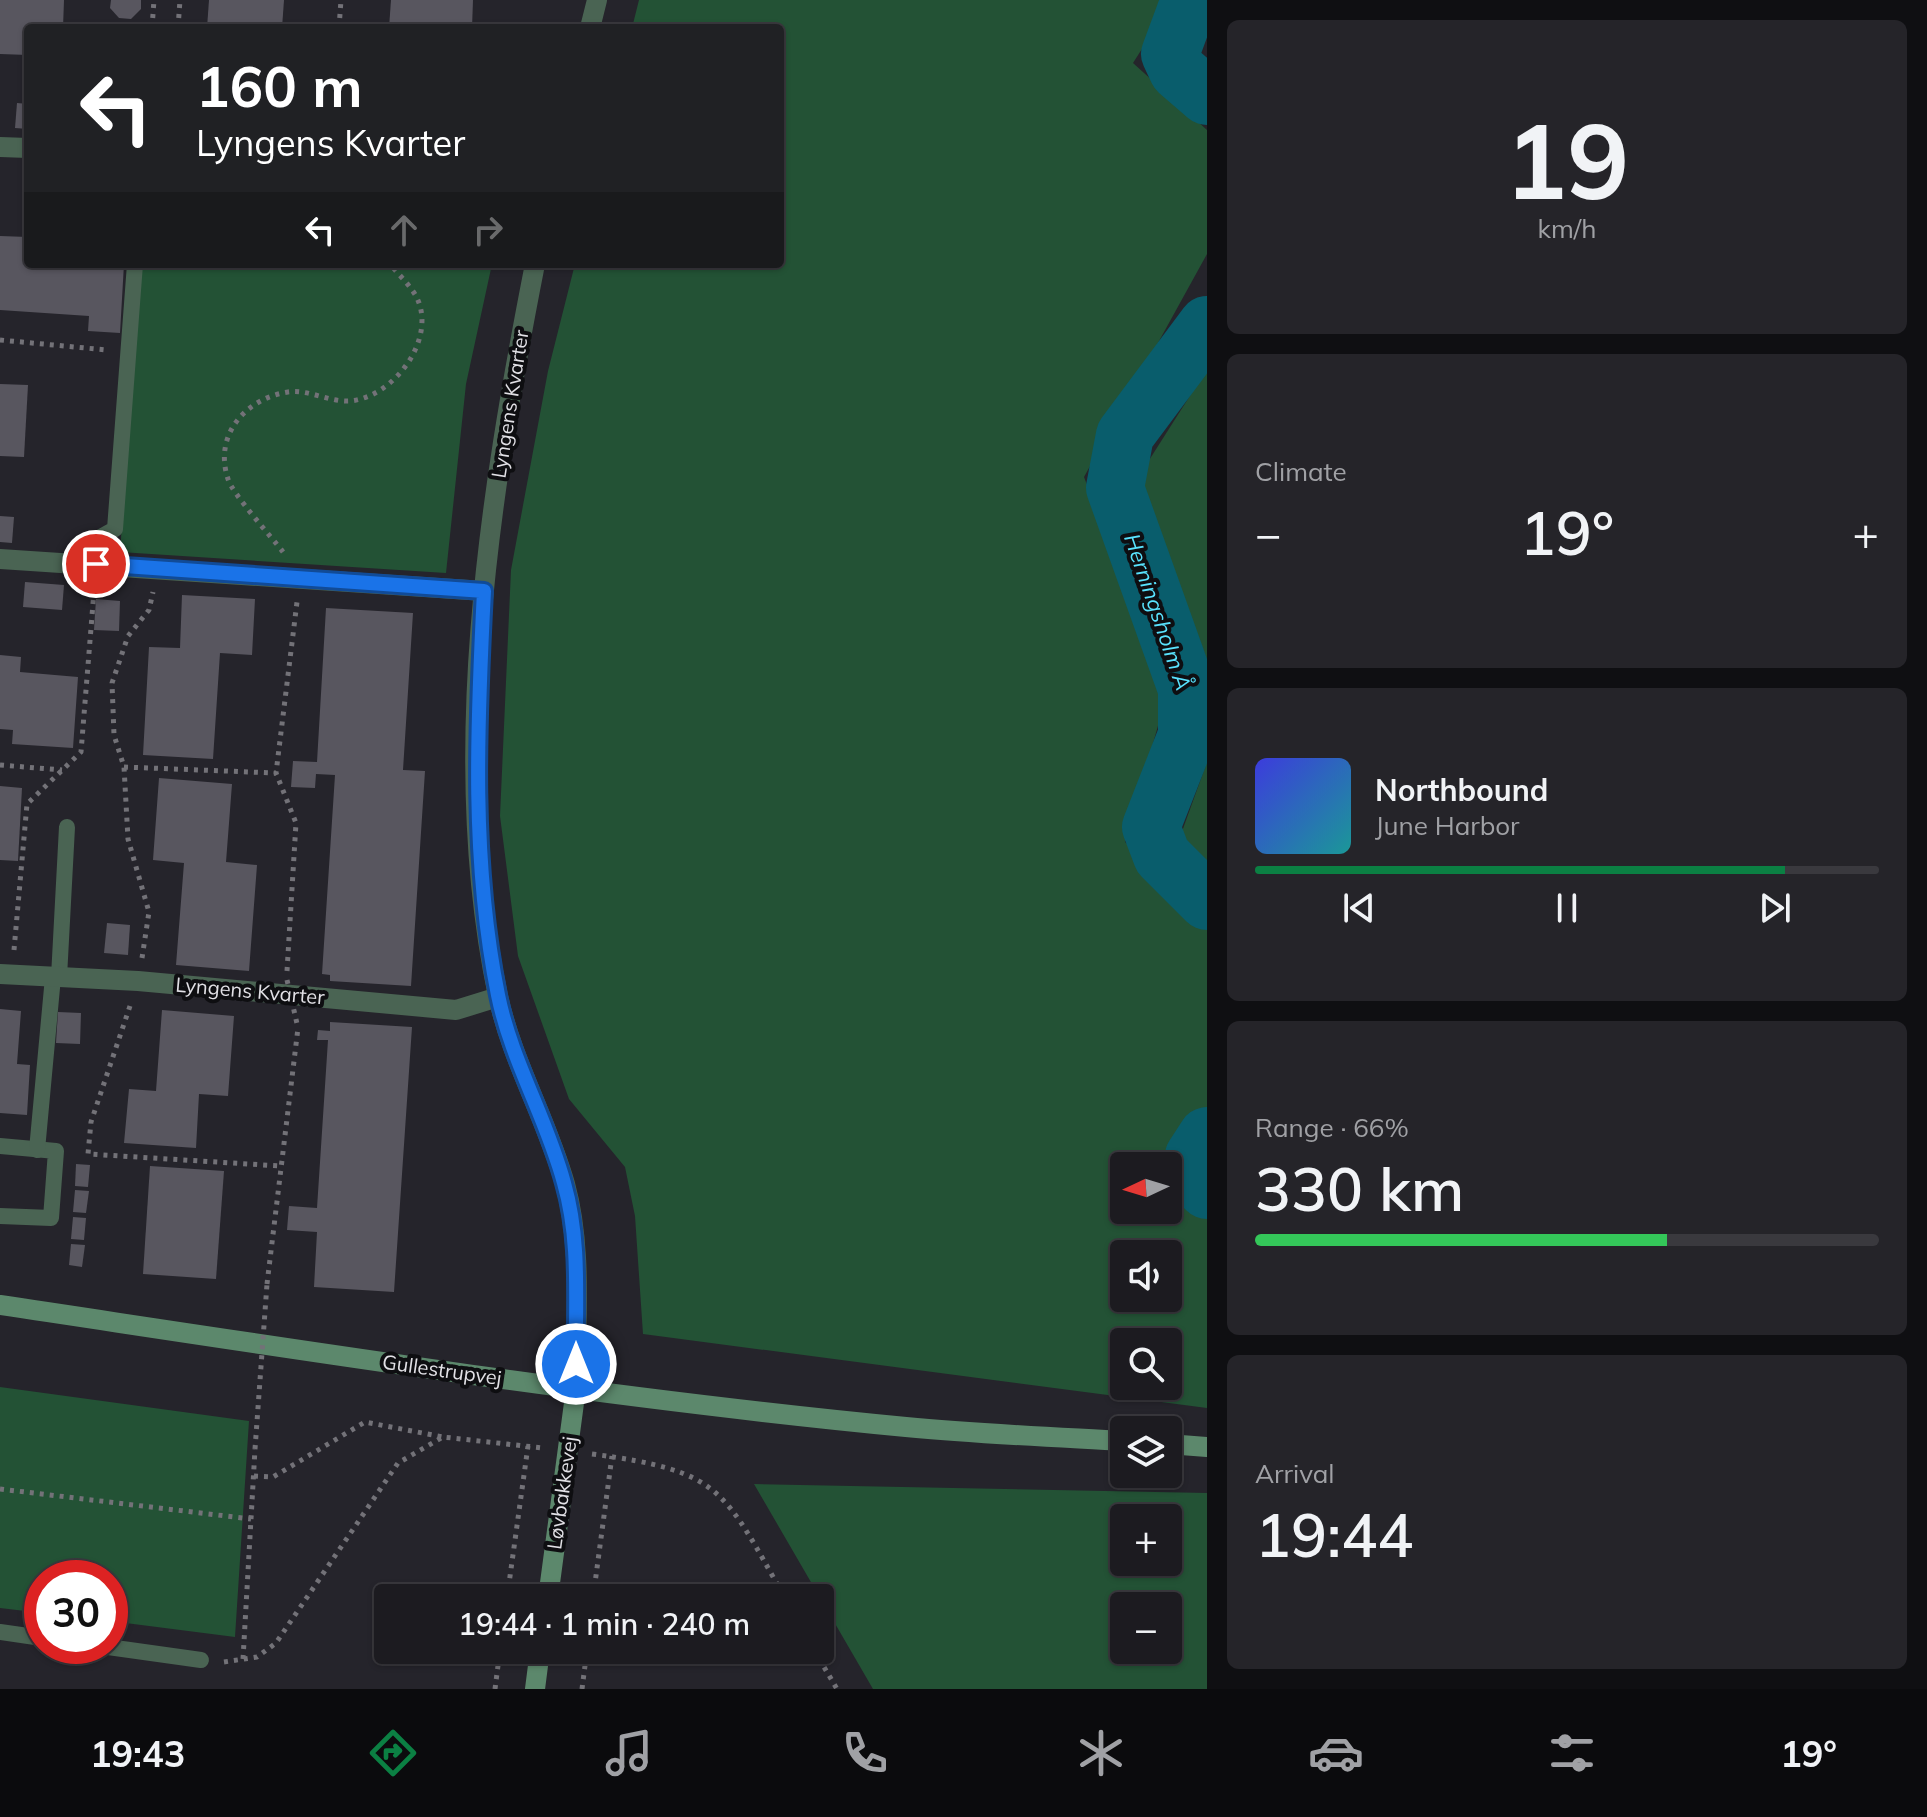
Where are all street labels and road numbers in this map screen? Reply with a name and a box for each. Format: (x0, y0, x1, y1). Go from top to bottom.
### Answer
street label: Lyngens Kvarter (485, 327, 534, 480)
street label: Lyngens Kvarter (174, 972, 326, 1010)
street label: Gullestrupvej (381, 1349, 503, 1390)
street label: Løvbakkevej (541, 1435, 582, 1551)

